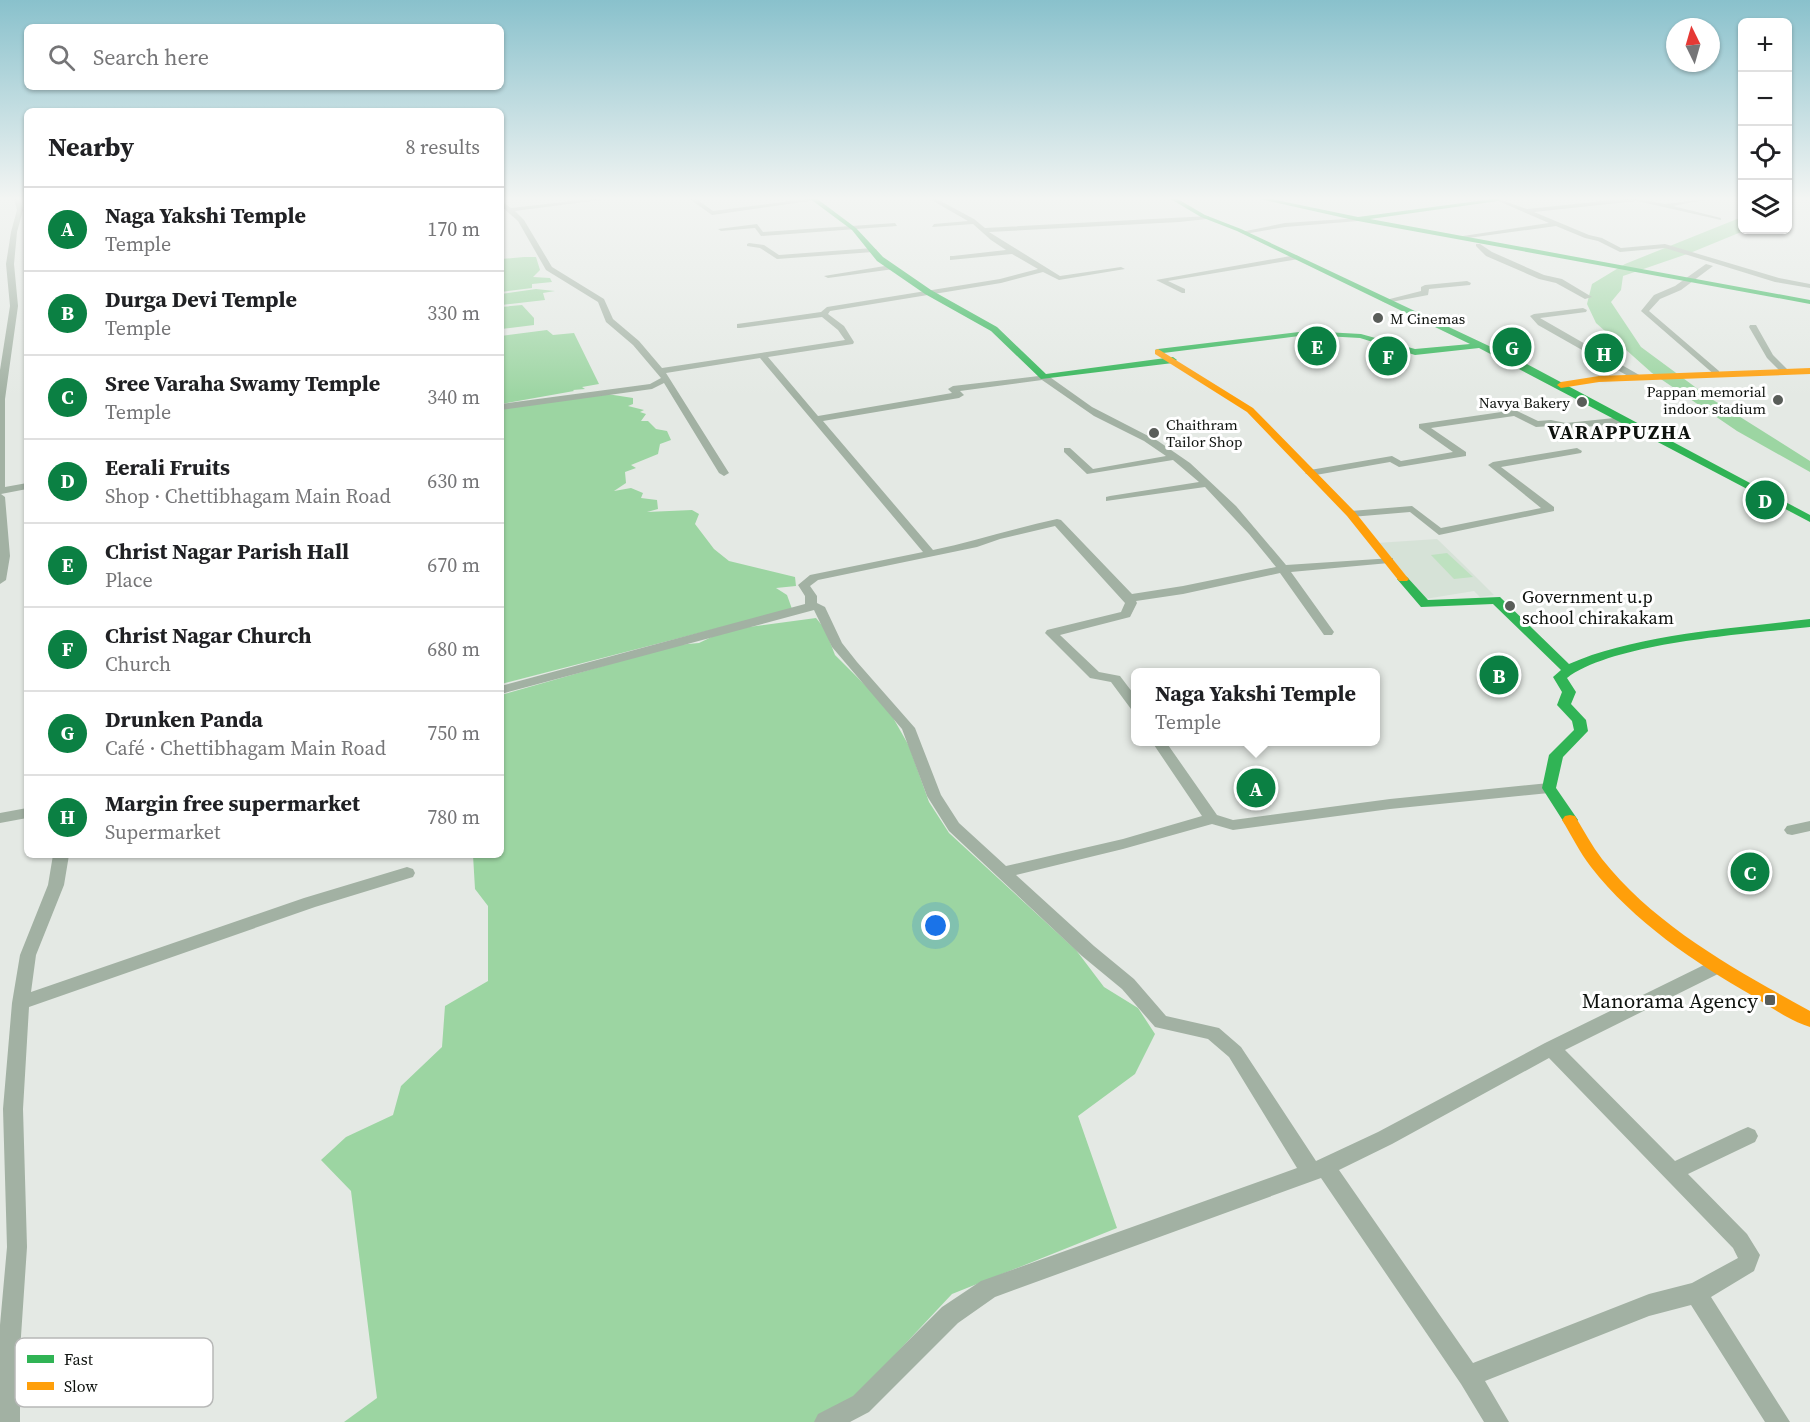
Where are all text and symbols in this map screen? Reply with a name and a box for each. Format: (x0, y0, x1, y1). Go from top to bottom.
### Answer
north arrow (1666, 18, 1720, 72)
map controls (1738, 18, 1792, 234)
button: + (1738, 18, 1792, 72)
search box (24, 24, 504, 90)
icon: search (45, 41, 78, 74)
text: Search here (93, 42, 209, 72)
button: − (1738, 72, 1792, 126)
button: locate (1738, 126, 1792, 180)
text: Nearby (48, 129, 134, 165)
text: 8 results (405, 133, 480, 161)
button: layers (1738, 180, 1792, 234)
text: Naga Yakshi Temple (105, 200, 306, 230)
text: A (61, 215, 74, 243)
text: 170 m (427, 215, 480, 243)
text: Temple (105, 230, 171, 258)
text: Durga Devi Temple (105, 284, 297, 314)
text: B (61, 299, 74, 327)
text: 330 m (427, 299, 480, 327)
place label: M Cinemas (1390, 308, 1465, 329)
marker: M Cinemas (1371, 311, 1385, 325)
text: Temple (105, 314, 171, 342)
pin: E (1298, 324, 1336, 368)
pin: G (1492, 324, 1532, 370)
pin: H (1584, 330, 1624, 376)
pin: F (1368, 334, 1408, 378)
text: Sree Varaha Swamy Temple (105, 368, 380, 398)
place label: Pappan memorial indoor stadium (1647, 381, 1767, 419)
text: C (61, 383, 74, 411)
text: 340 m (427, 383, 480, 411)
place label: Navya Bakery (1479, 392, 1570, 413)
marker: Pappan memorial indoor stadium (1771, 393, 1785, 407)
marker: Navya Bakery (1575, 395, 1589, 409)
text: Temple (105, 398, 171, 426)
place label: Chaithram Tailor Shop (1166, 414, 1243, 452)
district label: VARAPPUZHA (1547, 418, 1693, 446)
marker: Chaithram Tailor Shop (1147, 426, 1161, 440)
text: Eerali Fruits (105, 452, 230, 482)
text: D (60, 467, 75, 495)
text: 630 m (427, 467, 480, 495)
pin: D (1746, 478, 1784, 522)
text: Shop · Chettibhagam Main Road (105, 482, 391, 510)
text: Christ Nagar Parish Hall (105, 536, 349, 566)
text: E (62, 551, 73, 579)
text: 670 m (427, 551, 480, 579)
text: Place (105, 566, 153, 594)
place label: Government u.p school chirakakam (1522, 584, 1674, 630)
marker: Government u.p school chirakakam (1503, 599, 1517, 613)
text: Christ Nagar Church (105, 620, 312, 650)
text: F (62, 635, 73, 663)
text: 680 m (427, 635, 480, 663)
text: Church (105, 650, 171, 678)
pin: B (1480, 652, 1518, 698)
popup (1131, 668, 1380, 746)
text: Naga Yakshi Temple (1155, 678, 1356, 708)
text: Drunken Panda (105, 704, 263, 734)
text: Temple (1155, 708, 1221, 736)
text: G (61, 719, 74, 747)
text: 750 m (427, 719, 480, 747)
text: Café · Chettibhagam Main Road (105, 734, 386, 762)
pin: A (1236, 766, 1276, 810)
text: Margin free supermarket (105, 788, 360, 818)
text: H (60, 803, 75, 831)
text: 780 m (427, 803, 480, 831)
text: Supermarket (105, 818, 220, 846)
pin: C (1730, 850, 1770, 894)
your location (921, 911, 950, 940)
place label: Manorama Agency (1582, 986, 1758, 1015)
marker: Manorama Agency (1763, 993, 1777, 1007)
legend (15, 1338, 213, 1407)
text: Fast (64, 1348, 94, 1370)
text: Slow (64, 1375, 99, 1397)

